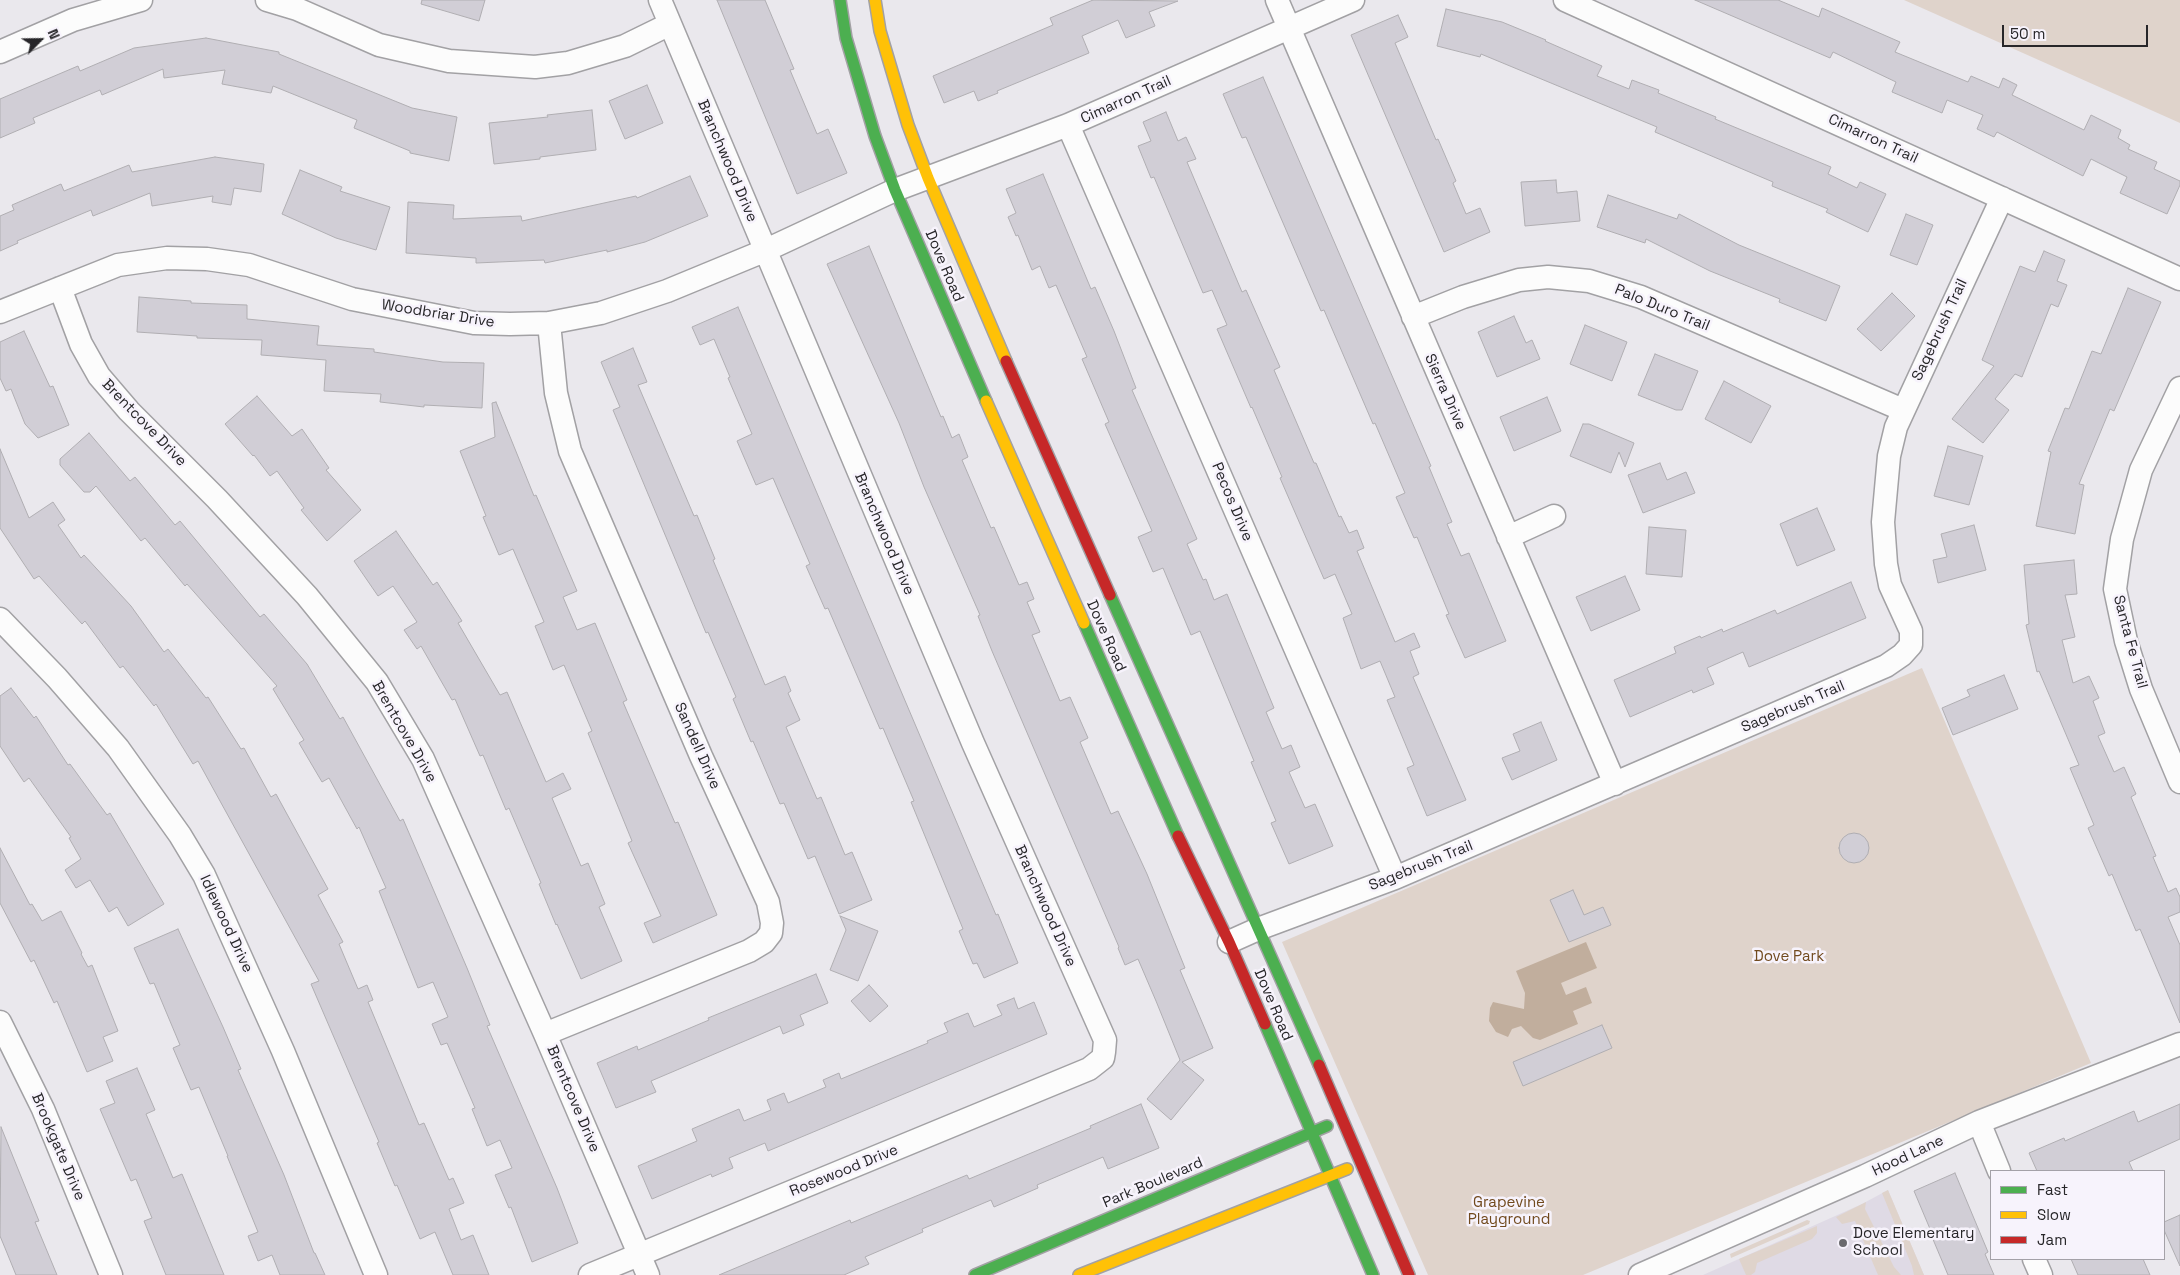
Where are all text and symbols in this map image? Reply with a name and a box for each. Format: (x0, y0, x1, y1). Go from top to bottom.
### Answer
north arrow (15, 15, 65, 65)
scale bar (2005, 15, 2151, 47)
text: 50 m (2010, 24, 2045, 43)
text: N (44, 26, 64, 42)
street label: Cimarron Trail (1078, 72, 1174, 128)
street label: Branchwood Drive (693, 97, 761, 225)
street label: Cimarron Trail (1825, 110, 1921, 168)
street label: Dove Road (921, 227, 967, 305)
street label: Sagebrush Trail (1908, 276, 1972, 384)
street label: Palo Duro Trail (1612, 281, 1712, 335)
street label: Woodbriar Drive (380, 296, 496, 332)
street label: Sierra Drive (1420, 351, 1470, 433)
street label: Brentcove Drive (98, 376, 190, 470)
street label: Pecos Drive (1207, 460, 1257, 544)
street label: Branchwood Drive (850, 470, 918, 598)
street label: Santa Fe Trail (2109, 593, 2151, 691)
street label: Dove Road (1082, 598, 1130, 674)
street label: Sagebrush Trail (1739, 677, 1847, 737)
street label: Brentcove Drive (368, 678, 440, 786)
street label: Sandell Drive (670, 700, 724, 792)
street label: Sagebrush Trail (1366, 837, 1476, 895)
street label: Branchwood Drive (1010, 842, 1080, 970)
street label: Idlewood Drive (196, 872, 256, 976)
park label: Dove Park (1754, 948, 1824, 966)
street label: Dove Road (1250, 966, 1296, 1044)
street label: Brentcove Drive (542, 1043, 604, 1155)
street label: Brookgate Drive (27, 1091, 89, 1203)
street label: Hood Lane (1869, 1132, 1947, 1180)
street label: Rosewood Drive (787, 1141, 901, 1201)
street label: Park Boulevard (1100, 1154, 1206, 1212)
legend (1990, 1170, 2165, 1260)
text: Fast (2037, 1180, 2068, 1199)
park label: Grapevine Playground (1468, 1194, 1550, 1229)
text: Slow (2037, 1205, 2071, 1224)
place label: Dove Elementary School (1853, 1225, 1975, 1260)
text: Jam (2037, 1230, 2067, 1249)
marker: Dove Elementary School (1837, 1237, 1849, 1249)

